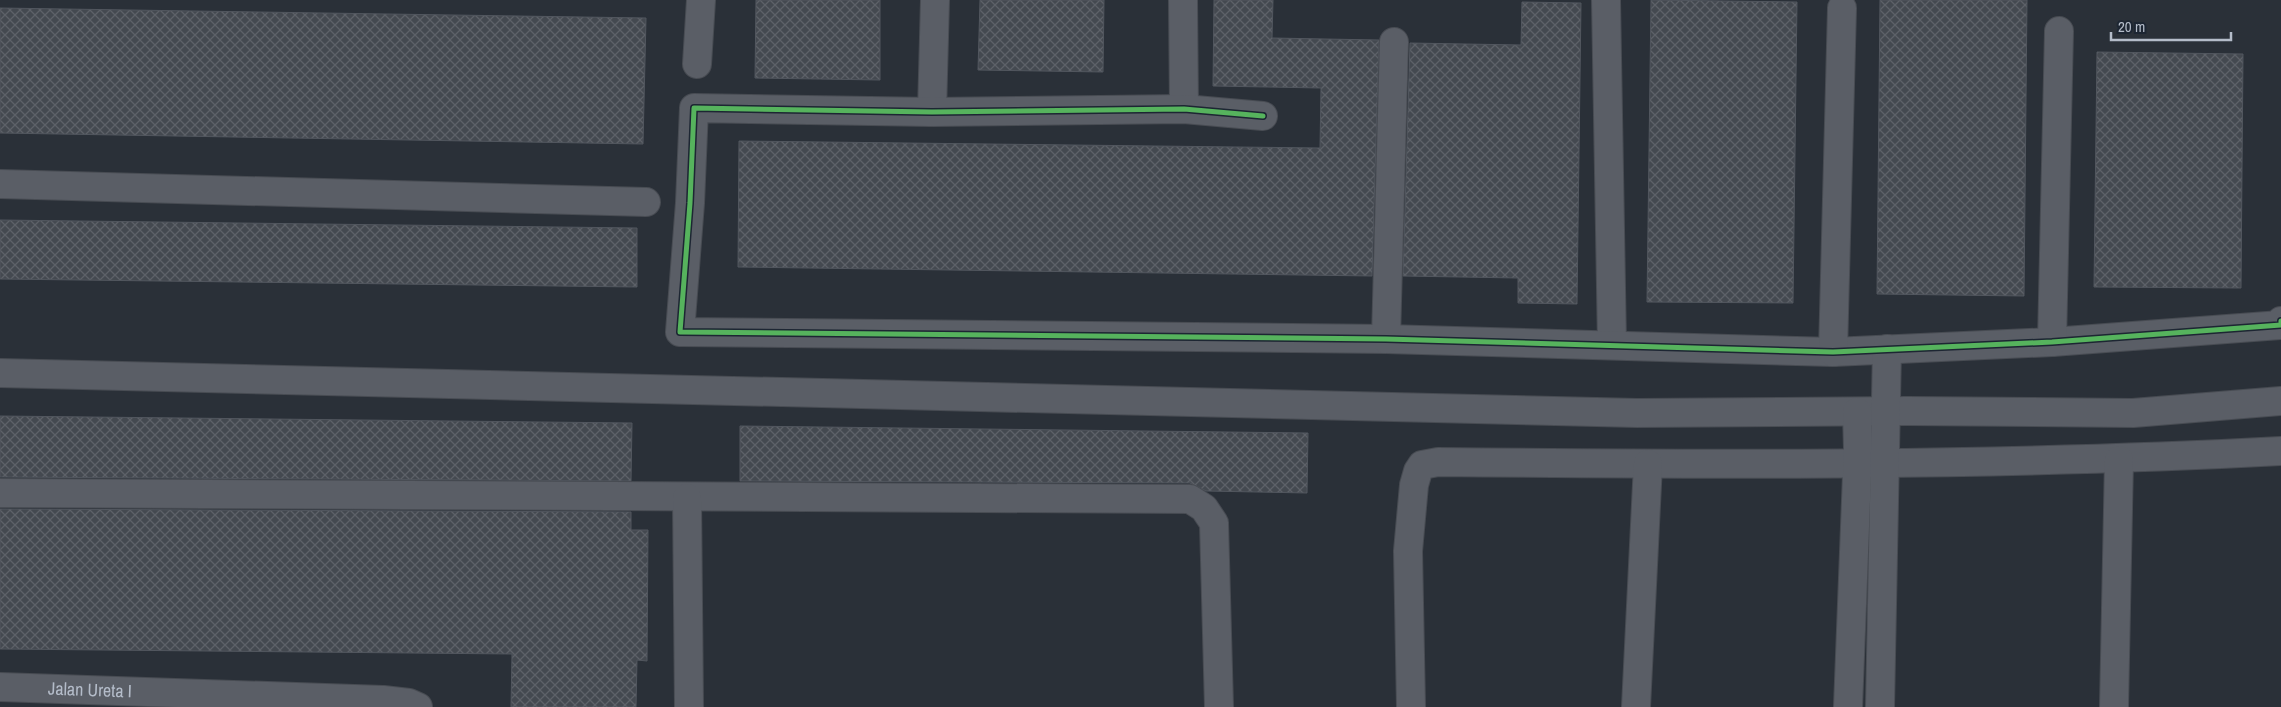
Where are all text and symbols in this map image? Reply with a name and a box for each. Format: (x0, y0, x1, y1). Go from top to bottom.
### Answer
scale bar (2111, 10, 2231, 42)
text: 20 m (2118, 16, 2145, 37)
street label: Jalan Ureta I (48, 676, 132, 703)

